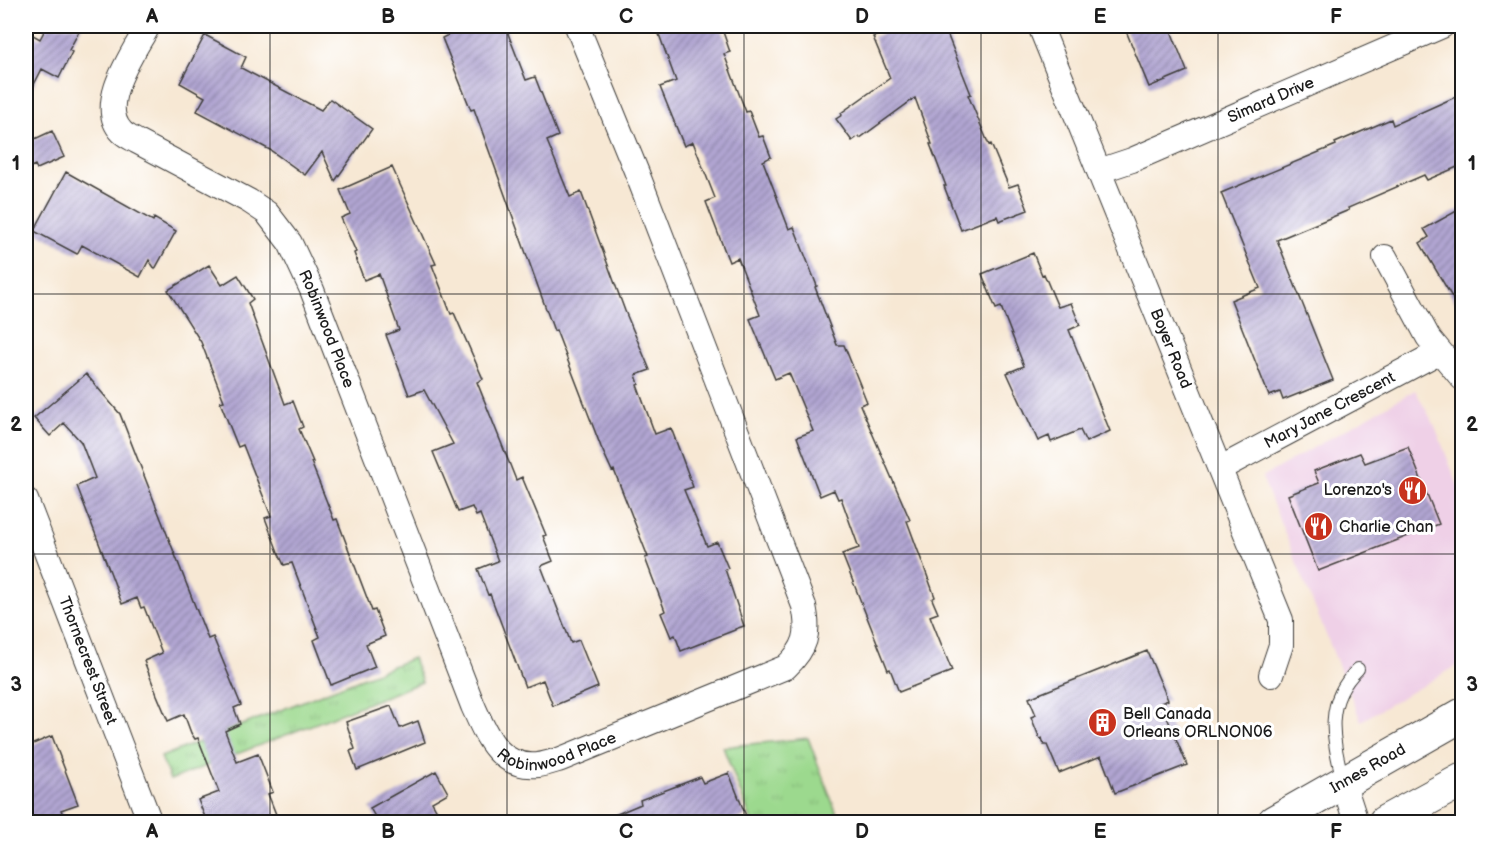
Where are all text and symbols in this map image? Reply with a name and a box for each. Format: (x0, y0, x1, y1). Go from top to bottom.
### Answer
text: A (145, 5, 159, 29)
text: B (381, 5, 395, 29)
text: C (619, 5, 633, 29)
text: D (855, 5, 869, 29)
text: E (1094, 5, 1107, 29)
text: F (1330, 5, 1342, 29)
street label: Simard Drive (1225, 73, 1317, 127)
text: 1 (12, 152, 20, 176)
text: 1 (1468, 152, 1476, 176)
street label: Robinwood Place (294, 267, 359, 391)
street label: Boyer Road (1146, 306, 1196, 391)
street label: Mary Jane Crescent (1261, 368, 1398, 453)
text: 2 (10, 413, 22, 437)
text: 2 (1466, 413, 1478, 437)
restaurant icon: Lorenzo's (1397, 474, 1429, 506)
place label: Lorenzo's (1323, 481, 1392, 500)
restaurant icon: Charlie Chan (1302, 511, 1334, 543)
place label: Charlie Chan (1339, 518, 1433, 537)
street label: Thornecrest Street (55, 594, 121, 727)
text: 3 (10, 673, 22, 697)
text: 3 (1466, 673, 1478, 697)
place label: Bell Canada Orleans ORLNON06 (1123, 705, 1273, 742)
building icon: Bell Canada Orleans ORLNON06 (1086, 707, 1118, 739)
street label: Robinwood Place (493, 728, 619, 775)
street label: Innes Road (1327, 740, 1409, 797)
text: A (145, 820, 159, 844)
text: B (381, 820, 395, 844)
text: C (619, 820, 633, 844)
text: D (855, 820, 869, 844)
text: E (1094, 820, 1107, 844)
text: F (1330, 820, 1342, 844)

